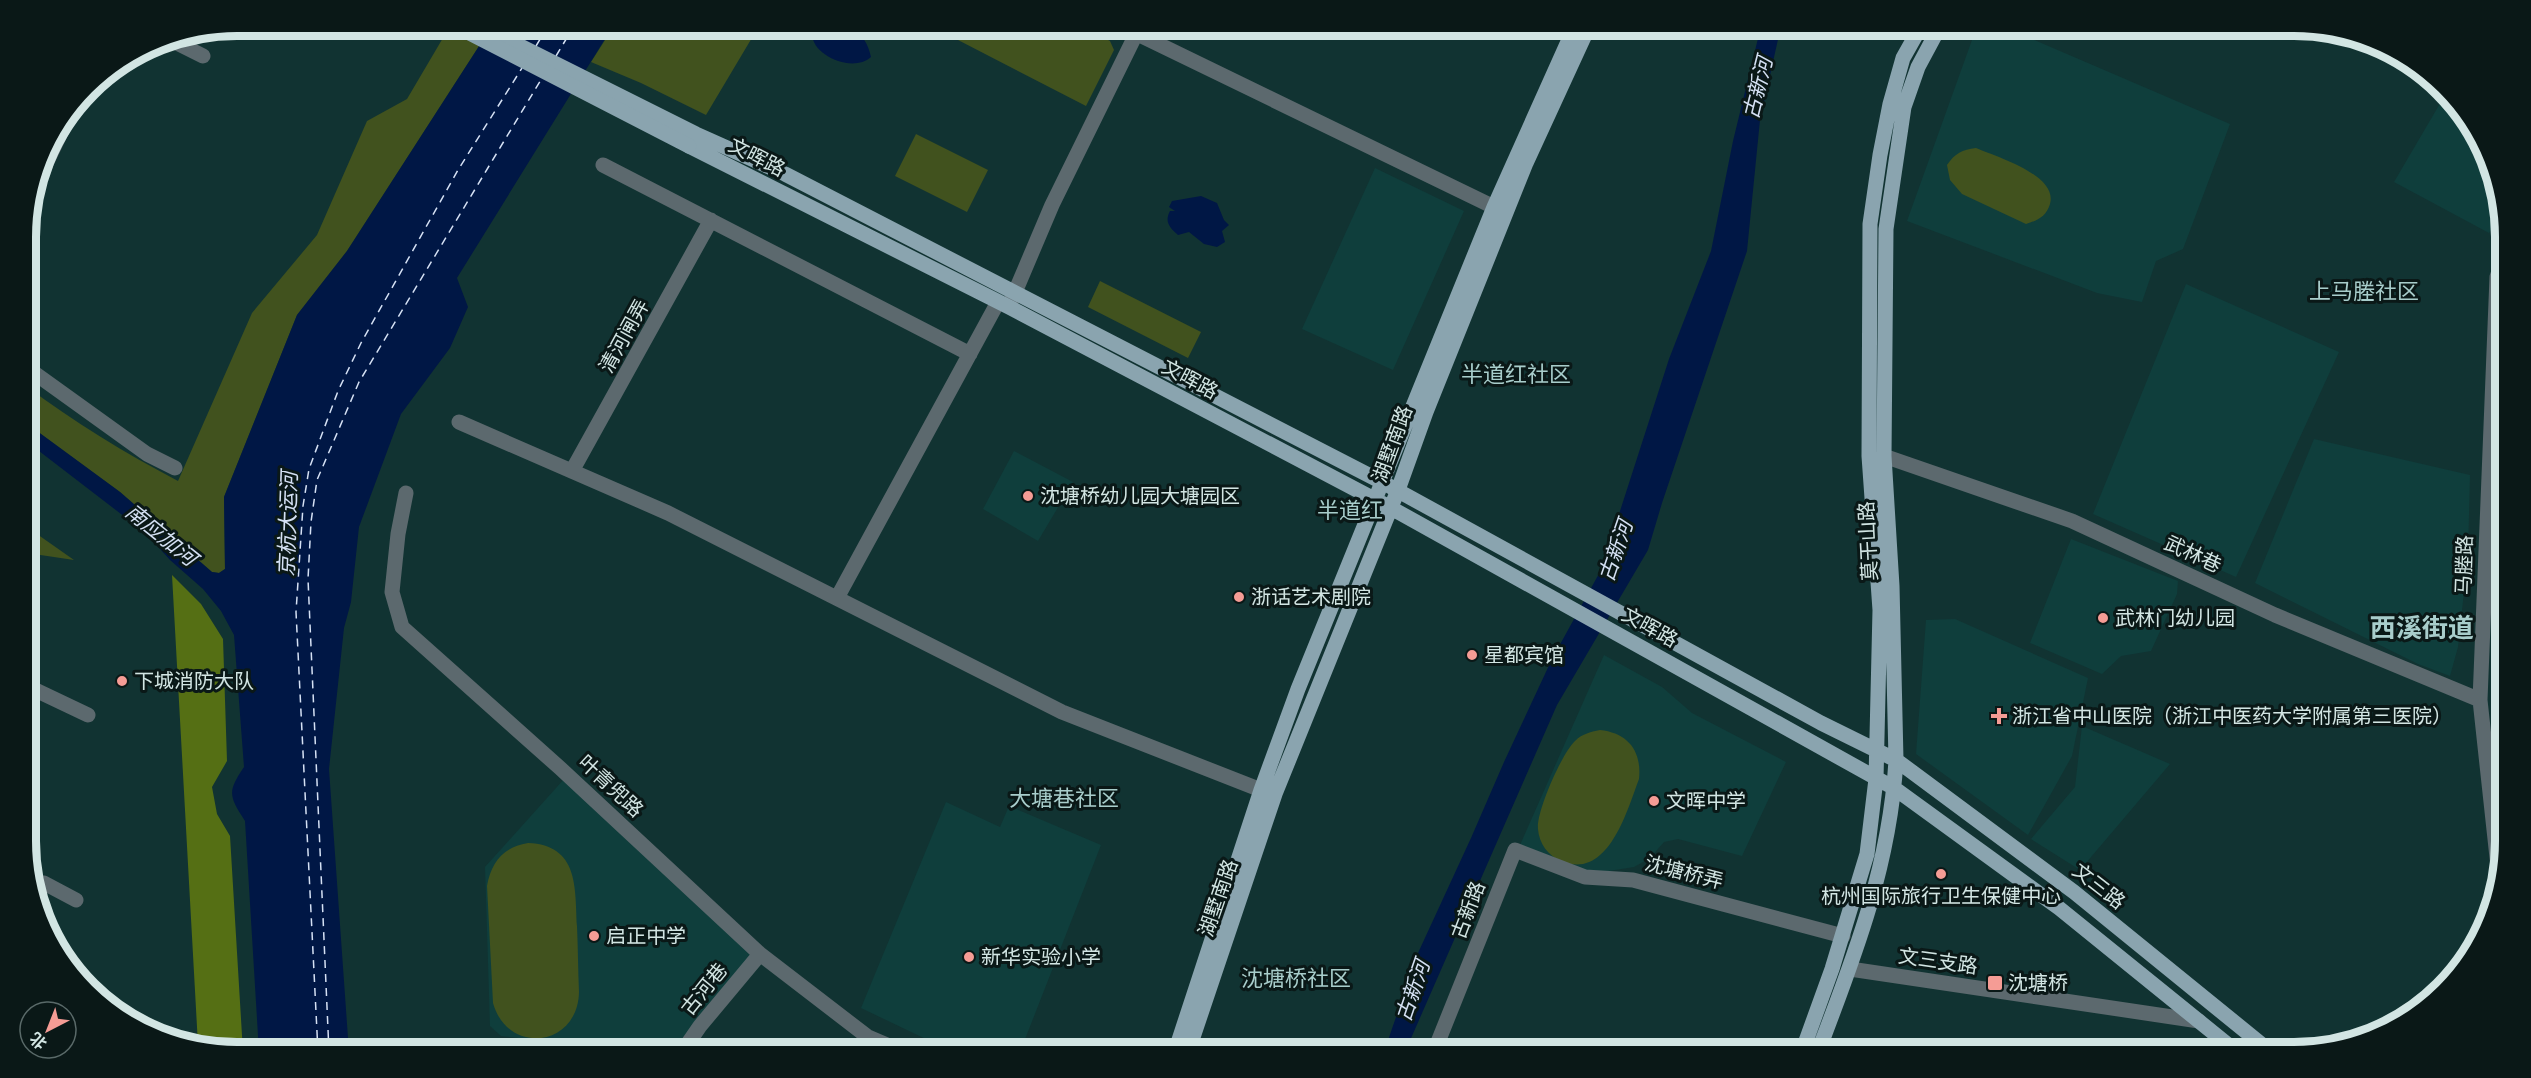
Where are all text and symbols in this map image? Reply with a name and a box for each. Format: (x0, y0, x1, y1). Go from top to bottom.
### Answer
water label: 古新河 (1738, 50, 1778, 121)
street label: 文晖路 (725, 133, 789, 181)
district label: 上马塍社区 (2309, 278, 2419, 305)
street label: 清河闸弄 (594, 295, 654, 377)
street label: 文晖路 (1158, 354, 1222, 404)
district label: 半道红社区 (1461, 361, 1571, 388)
street label: 湖墅南路 (1367, 402, 1417, 486)
water label: 京杭大运河 (273, 467, 302, 577)
place label: 沈塘桥幼儿园大塘园区 (1040, 484, 1240, 508)
marker: 沈塘桥幼儿园大塘园区 (1021, 489, 1035, 503)
district label: 半道红 (1317, 497, 1383, 524)
water label: 南应加河 (121, 498, 205, 573)
street label: 莫干山路 (1854, 500, 1882, 582)
water label: 古新河 (1593, 513, 1639, 585)
street label: 武林巷 (2161, 530, 2225, 578)
street label: 马塍路 (2451, 535, 2477, 595)
place label: 浙话艺术剧院 (1251, 585, 1371, 609)
marker: 浙话艺术剧院 (1232, 590, 1246, 604)
street label: 文晖路 (1618, 602, 1682, 652)
place label: 武林门幼儿园 (2115, 606, 2235, 630)
marker: 武林门幼儿园 (2096, 611, 2110, 625)
district label: 西溪街道 (2370, 612, 2474, 644)
place label: 星都宾馆 (1484, 643, 1564, 667)
marker: 星都宾馆 (1465, 648, 1479, 662)
place label: 下城消防大队 (134, 669, 254, 693)
marker: 下城消防大队 (115, 674, 129, 688)
place label: 浙江省中山医院（浙江中医药大学附属第三医院） (2012, 704, 2452, 728)
marker: 浙江省中山医院（浙江中医药大学附属第三医院） (1990, 707, 2008, 725)
street label: 叶青兜路 (574, 750, 648, 822)
district label: 大塘巷社区 (1009, 785, 1119, 812)
place label: 文晖中学 (1666, 789, 1746, 813)
marker: 文晖中学 (1647, 794, 1661, 808)
street label: 沈塘桥弄 (1642, 851, 1726, 893)
street label: 湖墅南路 (1194, 856, 1242, 940)
street label: 文三路 (2068, 858, 2130, 914)
marker: 杭州国际旅行卫生保健中心 (1934, 867, 1948, 881)
street label: 古新路 (1446, 878, 1490, 942)
place label: 杭州国际旅行卫生保健中心 (1821, 884, 2061, 908)
place label: 启正中学 (606, 924, 686, 948)
marker: 启正中学 (587, 929, 601, 943)
street label: 文三支路 (1897, 944, 1979, 978)
place label: 新华实验小学 (981, 945, 1101, 969)
marker: 新华实验小学 (962, 950, 976, 964)
water label: 古新河 (1390, 953, 1436, 1025)
street label: 古河巷 (676, 958, 732, 1020)
district label: 沈塘桥社区 (1241, 965, 1351, 992)
place label: 沈塘桥 (2008, 971, 2068, 995)
marker: 沈塘桥 (1986, 974, 2004, 992)
north arrow (18, 1000, 78, 1060)
text: 北 (26, 1028, 51, 1053)

